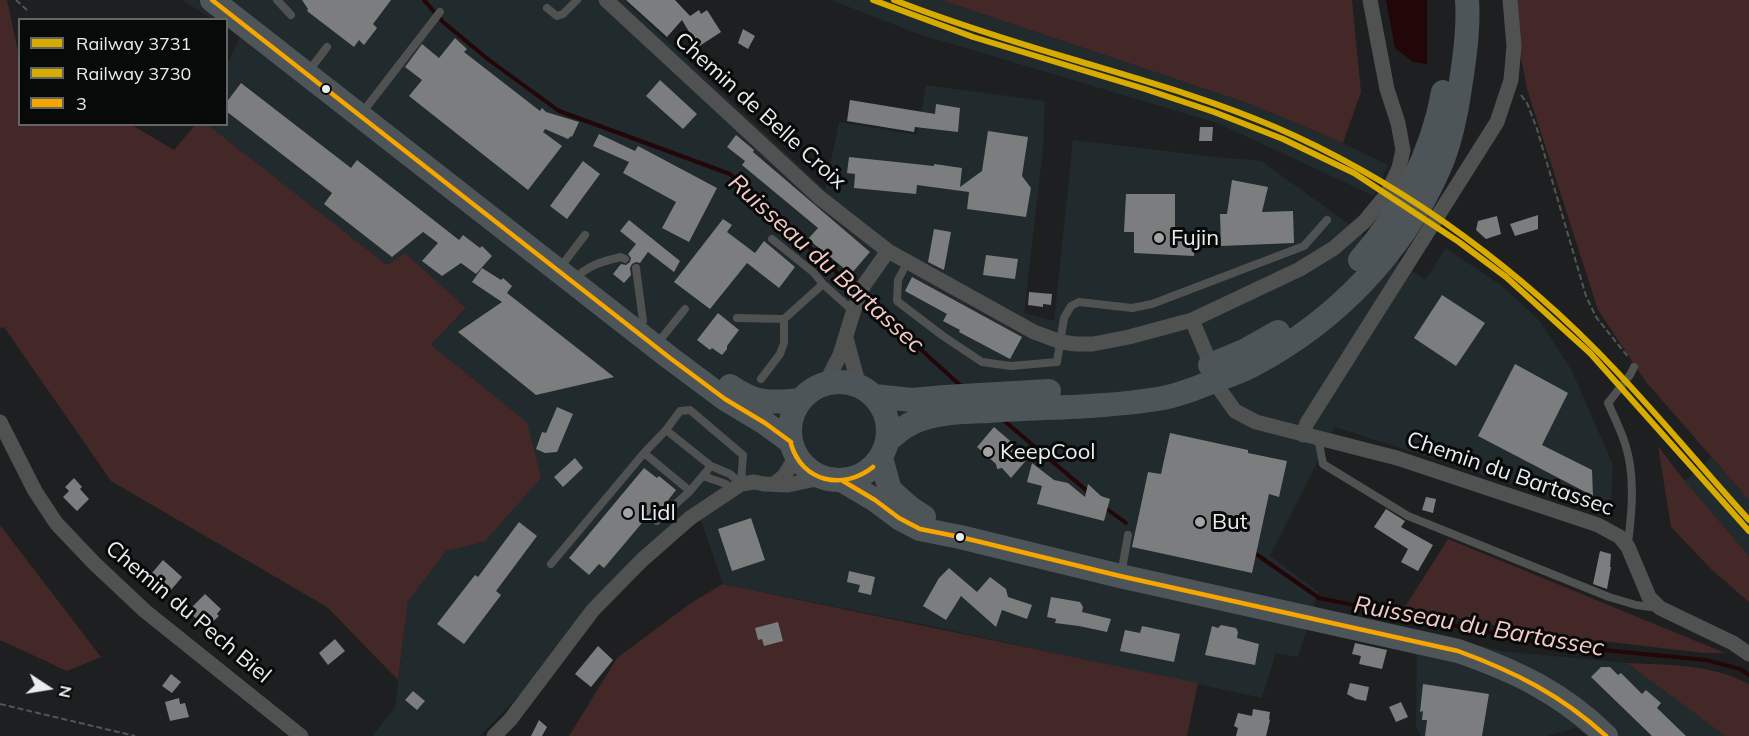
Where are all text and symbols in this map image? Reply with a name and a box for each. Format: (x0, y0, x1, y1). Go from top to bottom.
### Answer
legend (18, 18, 228, 126)
street label: Chemin de Belle Croix (669, 27, 851, 195)
text: Railway 3731 (76, 32, 191, 55)
text: Railway 3730 (76, 62, 191, 85)
unlabelled marker (320, 83, 332, 95)
text: 3 (76, 92, 87, 115)
water label: Ruisseau du Bartassec (722, 168, 930, 360)
place label: Fujin (1171, 225, 1219, 251)
marker: Fujin (1152, 231, 1166, 245)
street label: Chemin du Bartassec (1403, 426, 1617, 522)
place label: KeepCool (1000, 439, 1095, 465)
marker: KeepCool (981, 445, 995, 459)
place label: Lidl (640, 500, 676, 526)
marker: Lidl (621, 506, 635, 520)
place label: But (1212, 509, 1247, 535)
marker: But (1193, 515, 1207, 529)
unlabelled marker (954, 531, 966, 543)
street label: Chemin du Pech Biel (100, 535, 276, 689)
water label: Ruisseau du Bartassec (1352, 591, 1606, 663)
north arrow (18, 658, 78, 718)
text: N (55, 684, 77, 700)

